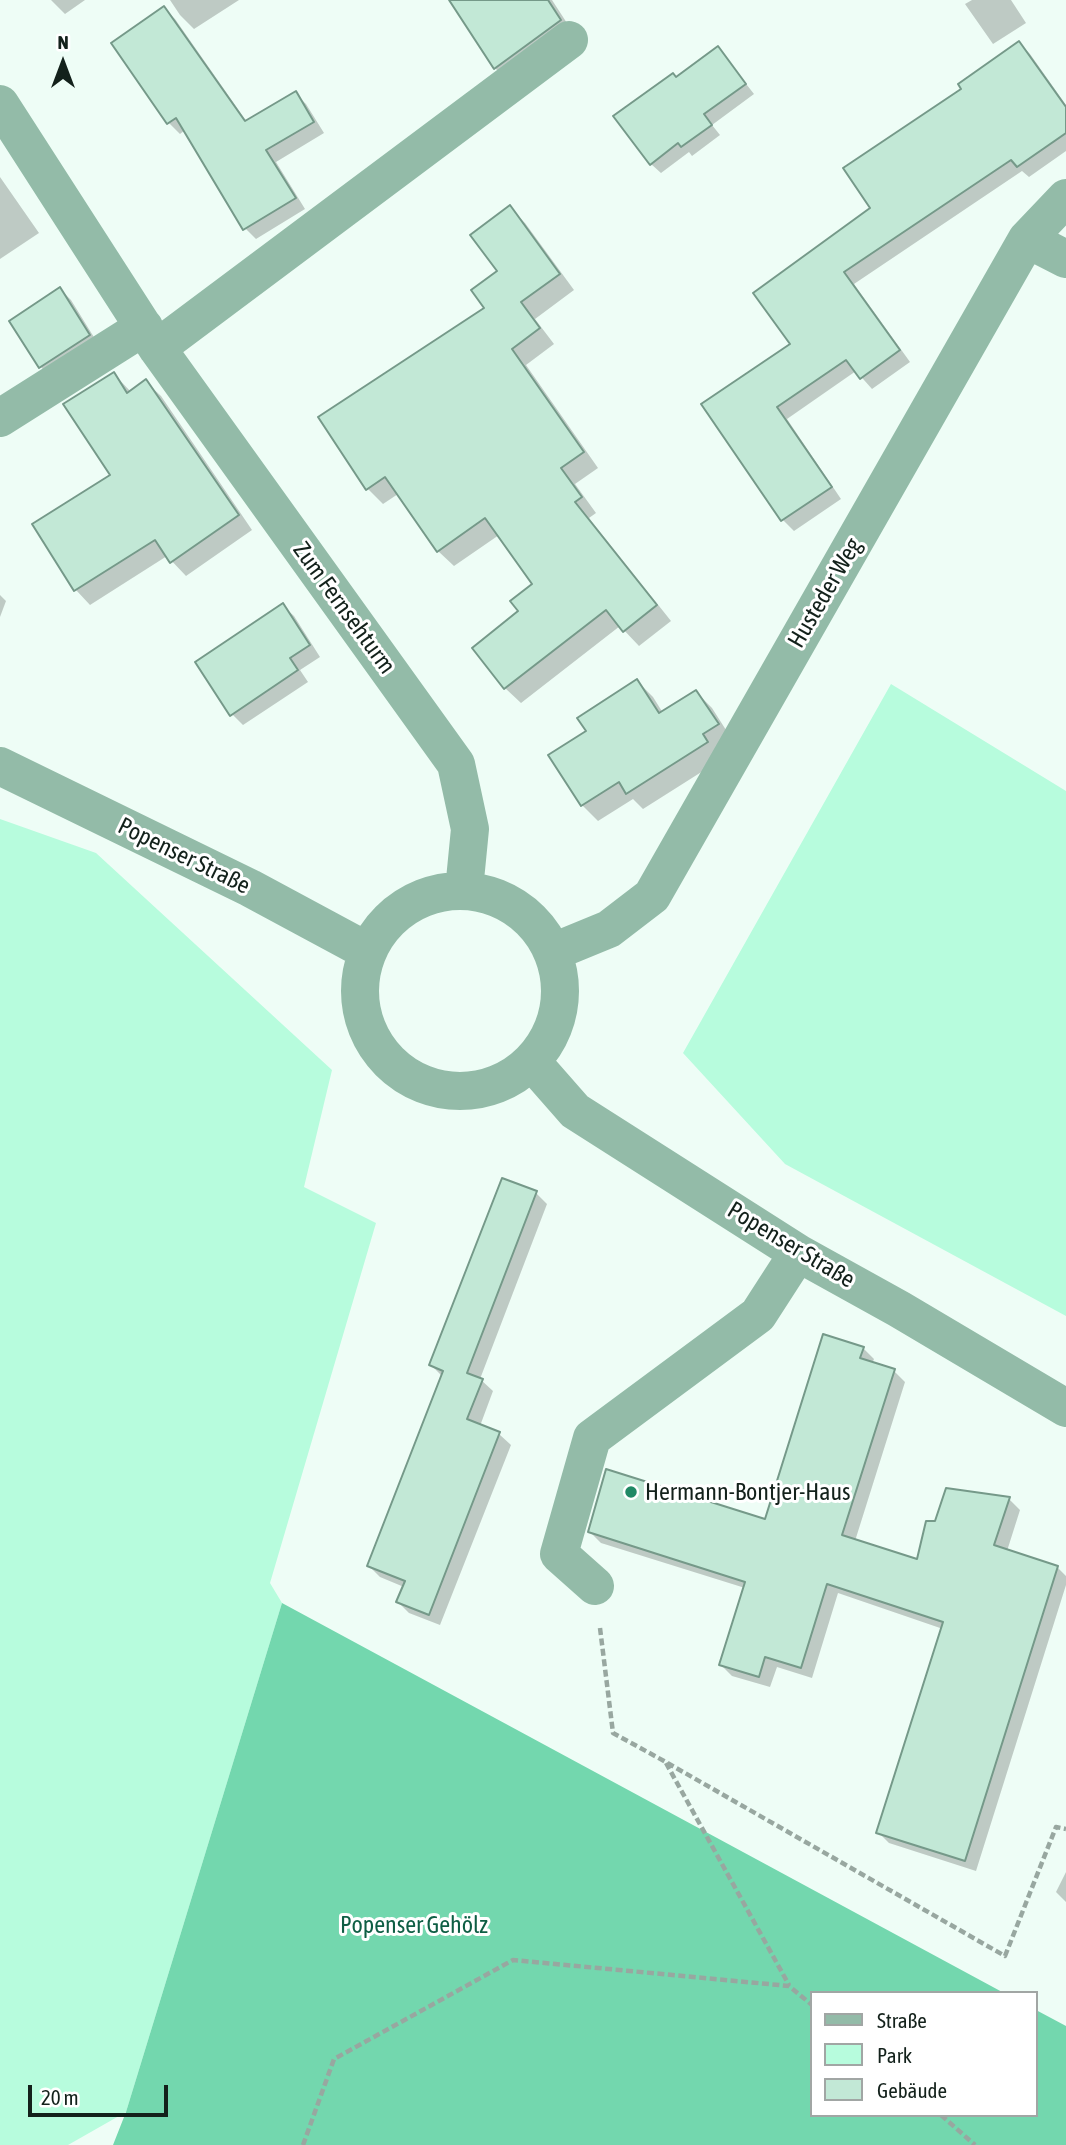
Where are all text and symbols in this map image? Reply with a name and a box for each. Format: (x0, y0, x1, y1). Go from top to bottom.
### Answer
north arrow (28, 28, 98, 98)
text: N (57, 31, 69, 53)
street label: Husteder Weg (782, 533, 868, 653)
street label: Zum Fernsehturm (287, 537, 401, 679)
street label: Popenser Straße (113, 812, 255, 900)
street label: Popenser Straße (722, 1196, 860, 1294)
place label: Hermann-Bontjer-Haus (645, 1478, 851, 1506)
marker: Hermann-Bontjer-Haus (623, 1484, 639, 1500)
park label: Popenser Gehölz (340, 1911, 488, 1939)
legend (810, 1991, 1038, 2117)
text: Straße (877, 2008, 927, 2032)
text: Park (877, 2043, 912, 2067)
scale bar (32, 2072, 172, 2116)
text: Gebäude (877, 2078, 947, 2102)
text: 20 m (41, 2085, 79, 2109)

